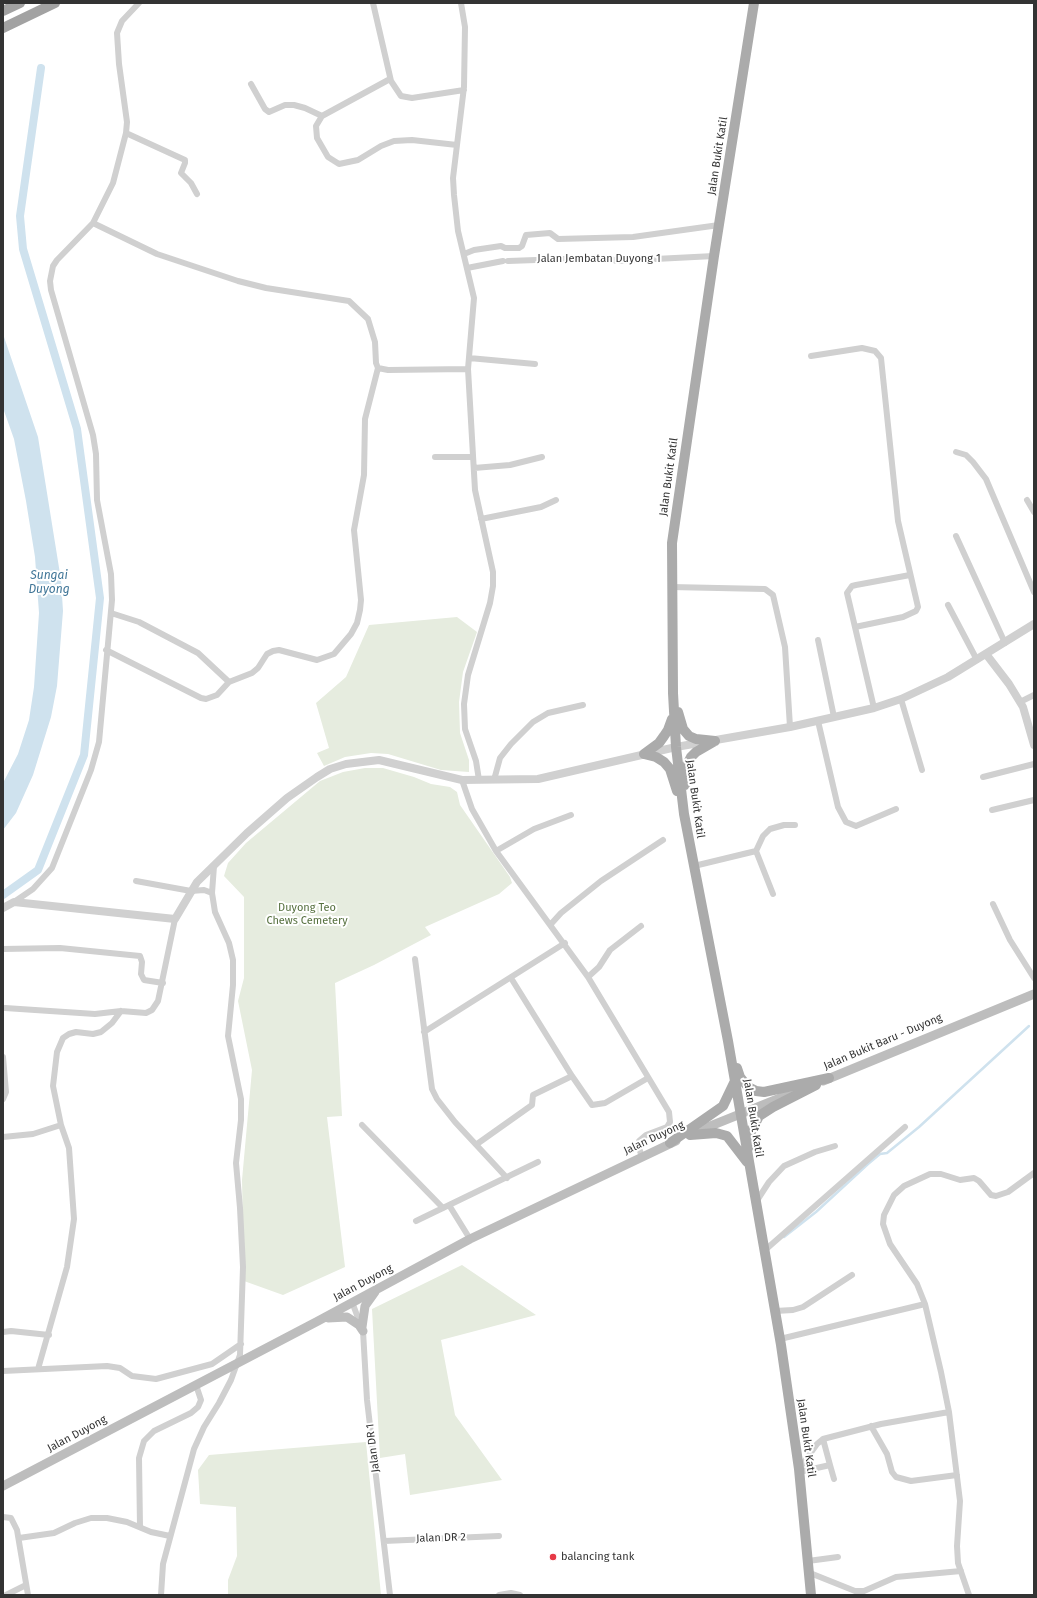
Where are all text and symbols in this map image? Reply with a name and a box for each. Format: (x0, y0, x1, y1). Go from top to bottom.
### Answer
street label: Jalan Bukit Katil (705, 116, 731, 196)
street label: Jalan Jembatan Duyong 1 (537, 252, 661, 266)
street label: Jalan Bukit Katil (657, 437, 681, 517)
water label: Sungai Duyong (28, 569, 70, 597)
street label: Jalan Bukit Katil (683, 759, 707, 839)
park label: Duyong Teo Chews Cemetery (266, 901, 348, 927)
street label: Jalan Bukit Baru - Duyong (822, 1011, 944, 1073)
street label: Jalan Bukit Katil (740, 1078, 766, 1158)
street label: Jalan Duyong (622, 1118, 686, 1158)
street label: Jalan Duyong (331, 1262, 395, 1304)
street label: Jalan Bukit Katil (794, 1398, 818, 1478)
street label: Jalan Duyong (45, 1413, 109, 1455)
street label: Jalan DR 1 (363, 1423, 383, 1473)
street label: Jalan DR 2 (416, 1531, 466, 1545)
place label: balancing tank (561, 1550, 634, 1564)
marker: balancing tank (548, 1552, 558, 1562)

